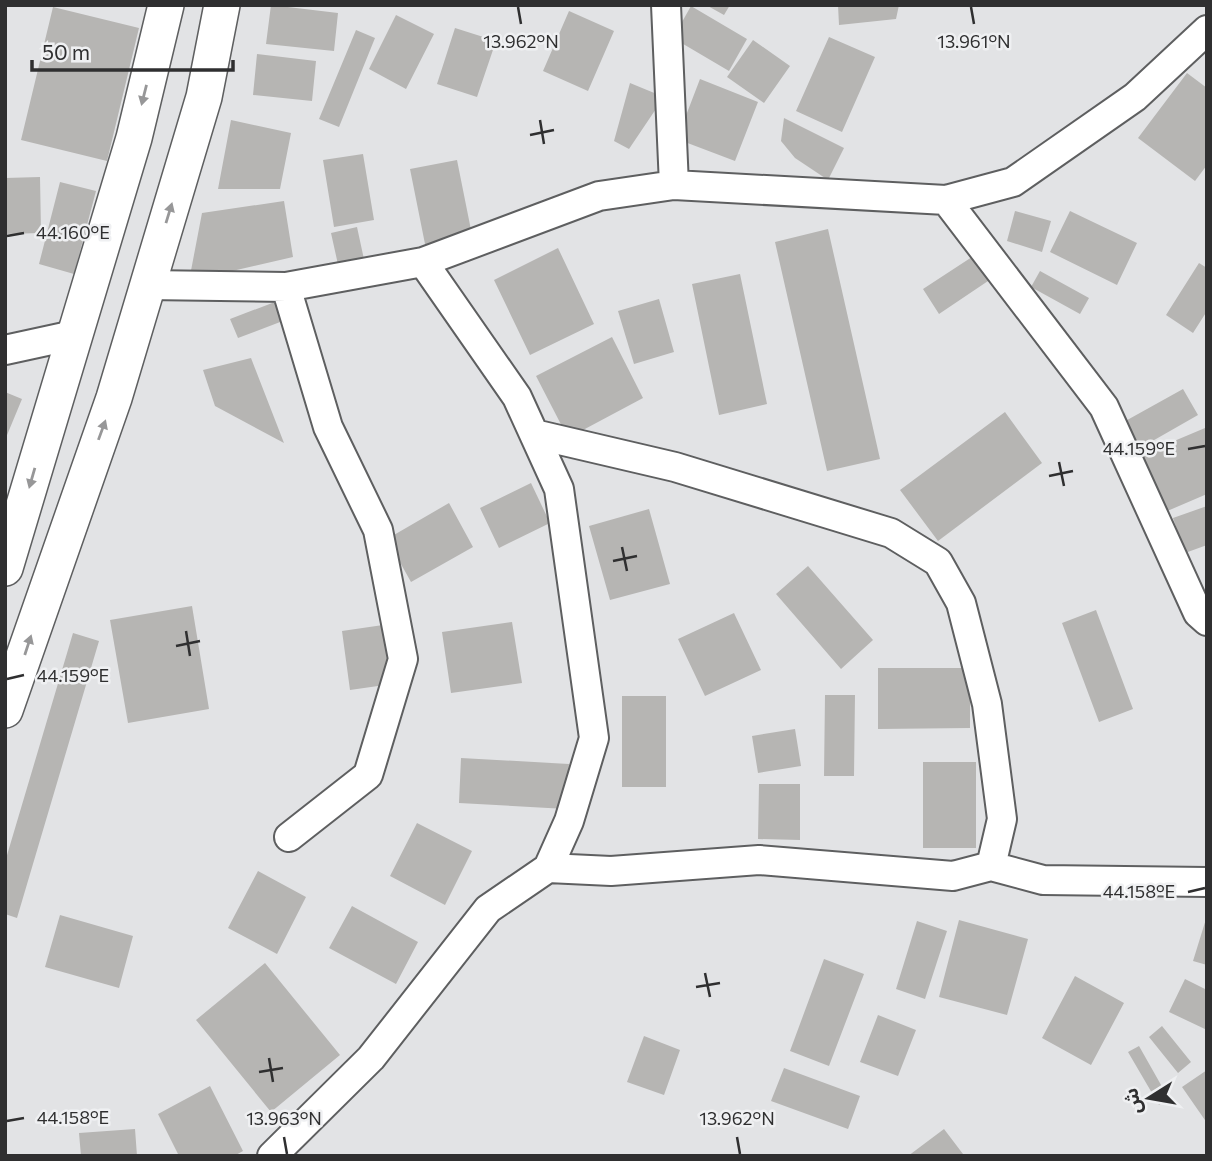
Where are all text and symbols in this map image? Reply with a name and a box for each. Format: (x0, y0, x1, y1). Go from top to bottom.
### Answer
scale bar (32, 28, 233, 72)
text: 13.962°N (483, 30, 559, 52)
text: 13.961°N (937, 30, 1011, 52)
text: 50 m (42, 39, 90, 64)
one-way arrow (138, 84, 149, 106)
one-way arrow (164, 202, 174, 223)
text: 44.160°E (36, 221, 110, 243)
one-way arrow (96, 420, 107, 441)
text: 44.159°E (1103, 437, 1175, 459)
one-way arrow (26, 468, 36, 489)
one-way arrow (23, 635, 34, 656)
text: 44.159°E (37, 664, 109, 686)
text: 44.158°E (1103, 880, 1175, 902)
north arrow (1114, 1063, 1184, 1133)
text: ش (1118, 1086, 1146, 1116)
text: 44.158°E (37, 1106, 109, 1128)
text: 13.963°N (246, 1107, 322, 1129)
text: 13.962°N (699, 1107, 775, 1129)

